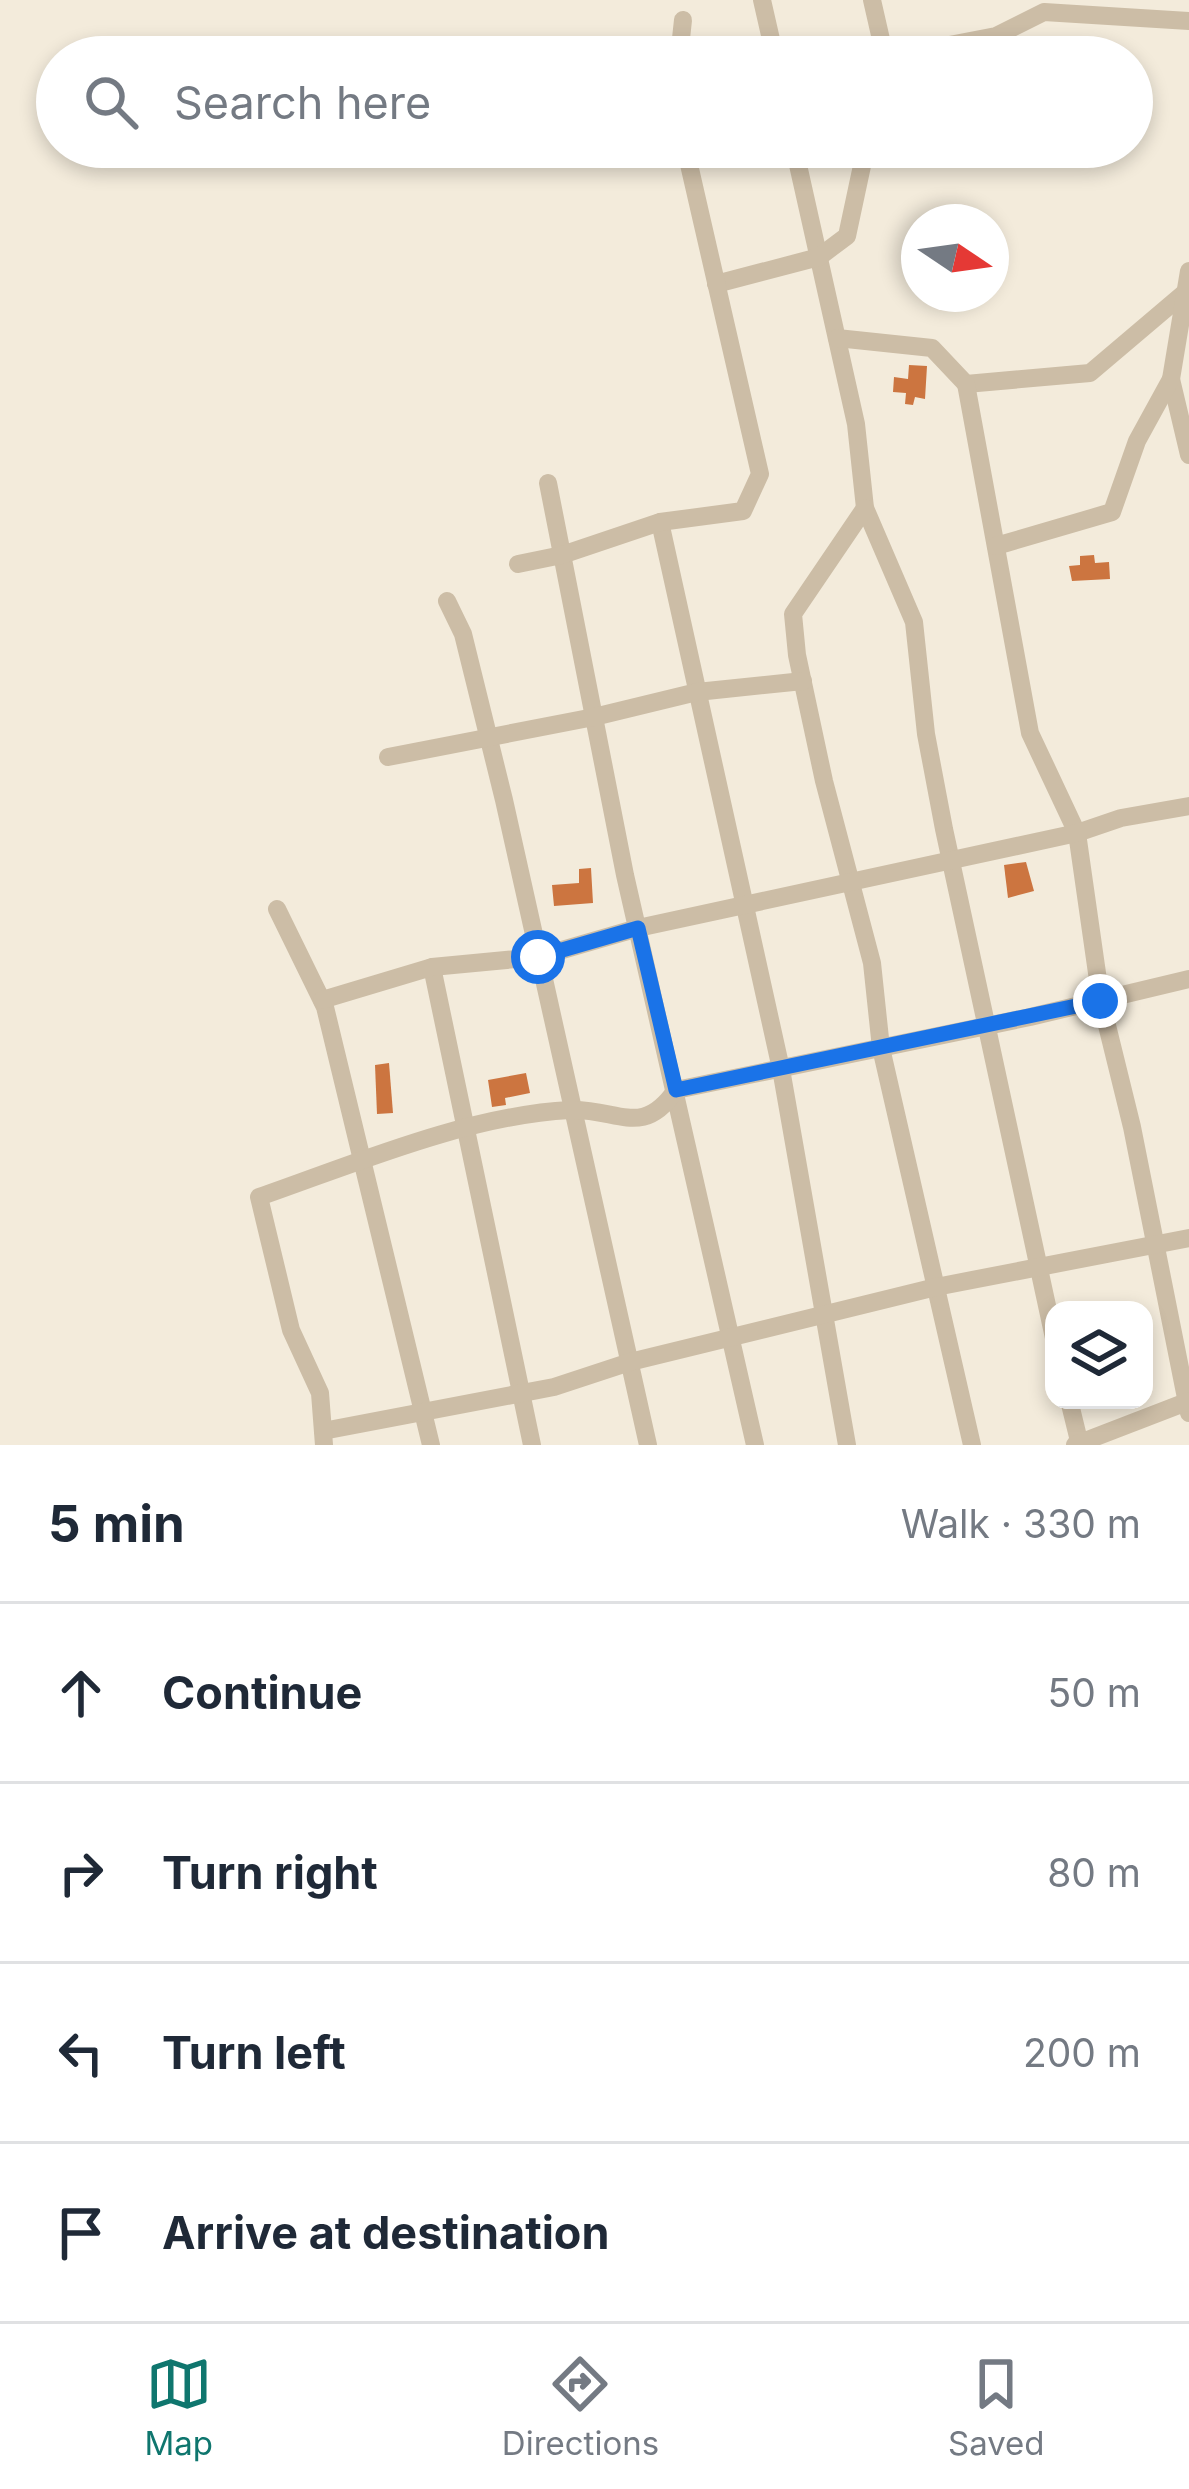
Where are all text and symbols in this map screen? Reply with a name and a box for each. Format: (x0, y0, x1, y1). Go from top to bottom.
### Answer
search box (36, 36, 1153, 168)
icon: search (78, 69, 144, 135)
text: Search here (174, 75, 431, 130)
north arrow (901, 204, 1009, 312)
route start (511, 930, 565, 984)
route end (1073, 974, 1127, 1028)
map controls (1045, 1301, 1153, 1409)
button: layers (1045, 1301, 1153, 1409)
text: 5 min (48, 1493, 185, 1554)
text: Walk · 330 m (901, 1500, 1141, 1547)
icon: ahead (48, 1660, 114, 1726)
text: Continue (162, 1665, 362, 1720)
text: 50 m (1048, 1669, 1141, 1716)
icon: right (48, 1840, 114, 1906)
text: Turn right (162, 1845, 378, 1900)
text: 80 m (1047, 1849, 1141, 1896)
icon: left (48, 2020, 114, 2086)
text: Turn left (162, 2025, 346, 2080)
text: 200 m (1023, 2029, 1141, 2076)
icon: arrive (48, 2200, 114, 2266)
text: Arrive at destination (162, 2205, 609, 2260)
tab: Map (144, 2351, 213, 2463)
tab: Directions (502, 2351, 659, 2463)
tab: Saved (948, 2351, 1045, 2463)

